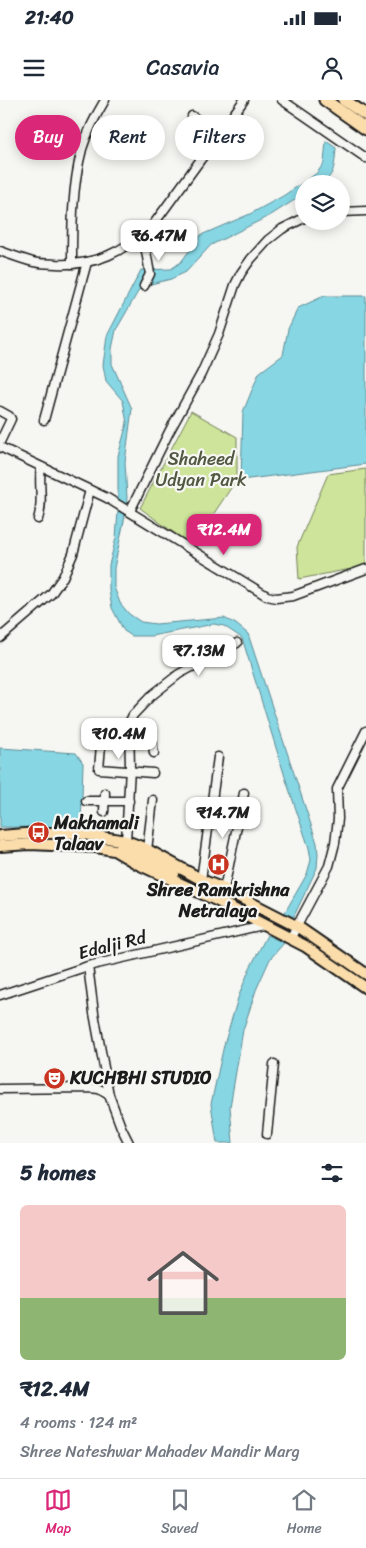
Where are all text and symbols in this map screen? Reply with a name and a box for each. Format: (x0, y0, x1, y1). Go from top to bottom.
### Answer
text: 21:40 (25, 1, 74, 34)
text: Casavia (146, 48, 220, 87)
icon: menu (20, 54, 48, 82)
icon: person (318, 54, 346, 82)
chip: Buy (15, 115, 81, 160)
chip: Rent (91, 115, 165, 160)
chip: Filters (175, 115, 264, 160)
map controls (295, 175, 350, 230)
button: layers (295, 175, 350, 230)
pin: ₹6.47M (118, 220, 200, 262)
text: ₹6.47M (131, 221, 187, 250)
park label: Shaheed Udyan Park (155, 443, 247, 496)
pin: ₹12.4M (183, 514, 265, 556)
text: ₹12.4M (198, 515, 250, 544)
pin: ₹7.13M (158, 634, 240, 677)
text: ₹7.13M (173, 636, 225, 665)
pin: ₹10.4M (78, 718, 160, 760)
text: ₹10.4M (92, 719, 146, 748)
pin: ₹14.7M (182, 796, 264, 839)
text: ₹14.7M (197, 798, 249, 827)
place label: Makhamali Talaav (53, 807, 140, 860)
bus stop icon: Makhamali Talaav (26, 821, 50, 845)
hospital icon: Shree Ramkrishna Netralaya (206, 853, 230, 877)
place label: Shree Ramkrishna Netralaya (146, 874, 290, 927)
street label: Edalji Rd (75, 921, 151, 969)
place label: KUCHBHI STUDIO (69, 1062, 212, 1094)
theatre icon: KUCHBHI STUDIO (42, 1066, 66, 1090)
text: 5 homes (20, 1154, 96, 1192)
icon: filters (318, 1159, 346, 1187)
icon: home (138, 1238, 228, 1328)
text: ₹12.4M (20, 1370, 90, 1408)
text: 4 rooms · 124 m² (20, 1408, 137, 1437)
text: Shree Nateshwar Mahadev Mandir Marg (20, 1437, 300, 1466)
tab: Map (44, 1486, 72, 1541)
tab: Saved (161, 1486, 198, 1541)
tab: Home (287, 1486, 322, 1541)

